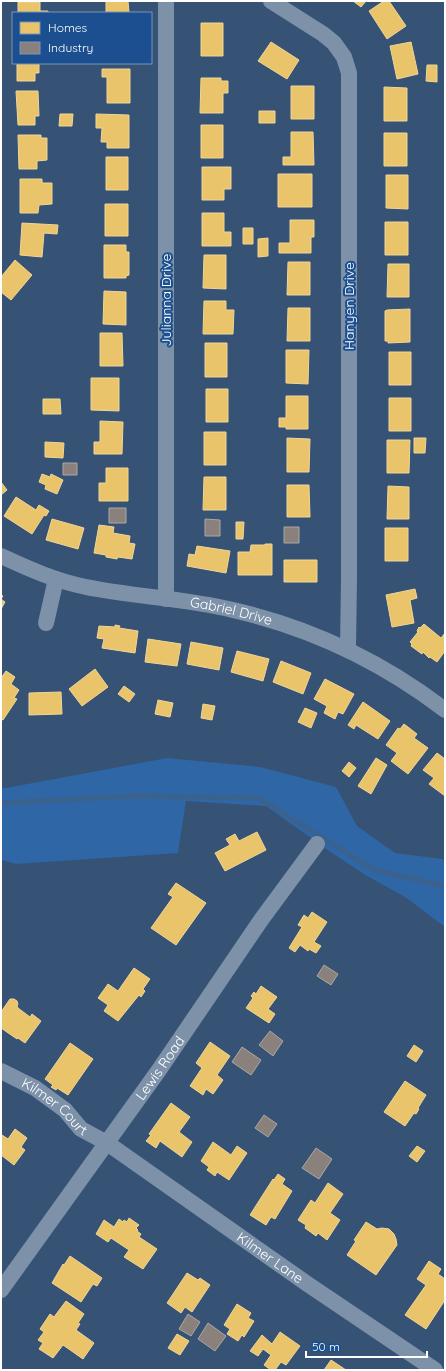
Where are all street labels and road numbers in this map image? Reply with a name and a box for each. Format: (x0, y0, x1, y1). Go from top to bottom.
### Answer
street label: Julianna Drive (157, 253, 175, 346)
street label: Hanyen Drive (340, 262, 358, 350)
street label: Gabriel Drive (189, 593, 275, 629)
street label: Lewis Road (131, 1033, 188, 1104)
street label: Kilmer Court (19, 1074, 90, 1140)
street label: Kilmer Lane (233, 1228, 307, 1287)

